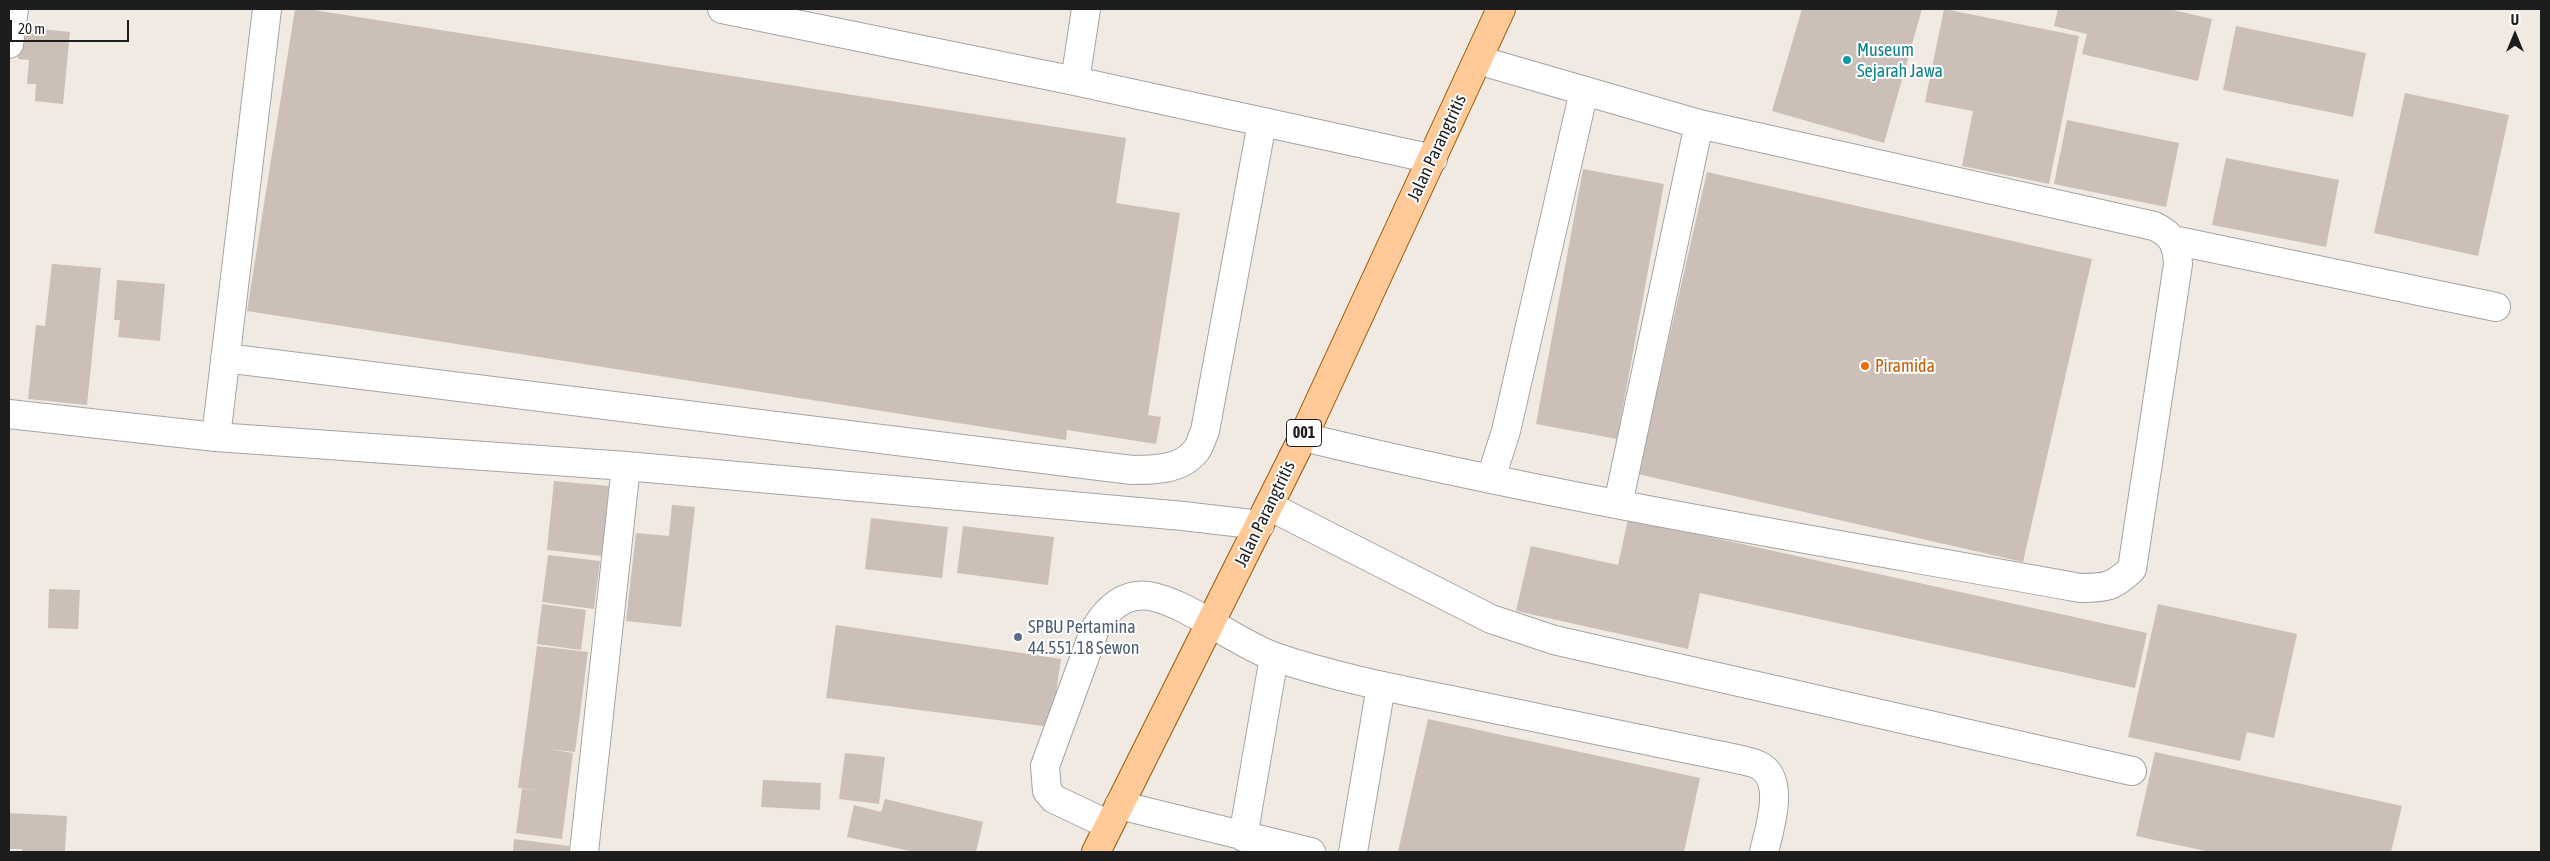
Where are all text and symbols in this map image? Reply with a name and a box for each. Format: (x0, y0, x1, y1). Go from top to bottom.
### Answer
scale bar (12, 10, 131, 42)
north arrow (2490, 10, 2540, 60)
text: U (2511, 12, 2519, 28)
text: 20 m (18, 20, 45, 37)
place label: Museum Sejarah Jawa (1857, 39, 1943, 82)
marker: Museum Sejarah Jawa (1841, 54, 1853, 66)
street label: Jalan Parangtritis (1403, 91, 1471, 205)
place label: Piramida (1875, 355, 1935, 377)
marker: Piramida (1859, 360, 1871, 372)
road number: 001 (1286, 419, 1322, 446)
street label: Jalan Parangtritis (1230, 457, 1300, 571)
place label: SPBU Pertamina 44.551.18 Sewon (1028, 616, 1139, 659)
marker: SPBU Pertamina 44.551.18 Sewon (1012, 631, 1024, 643)

